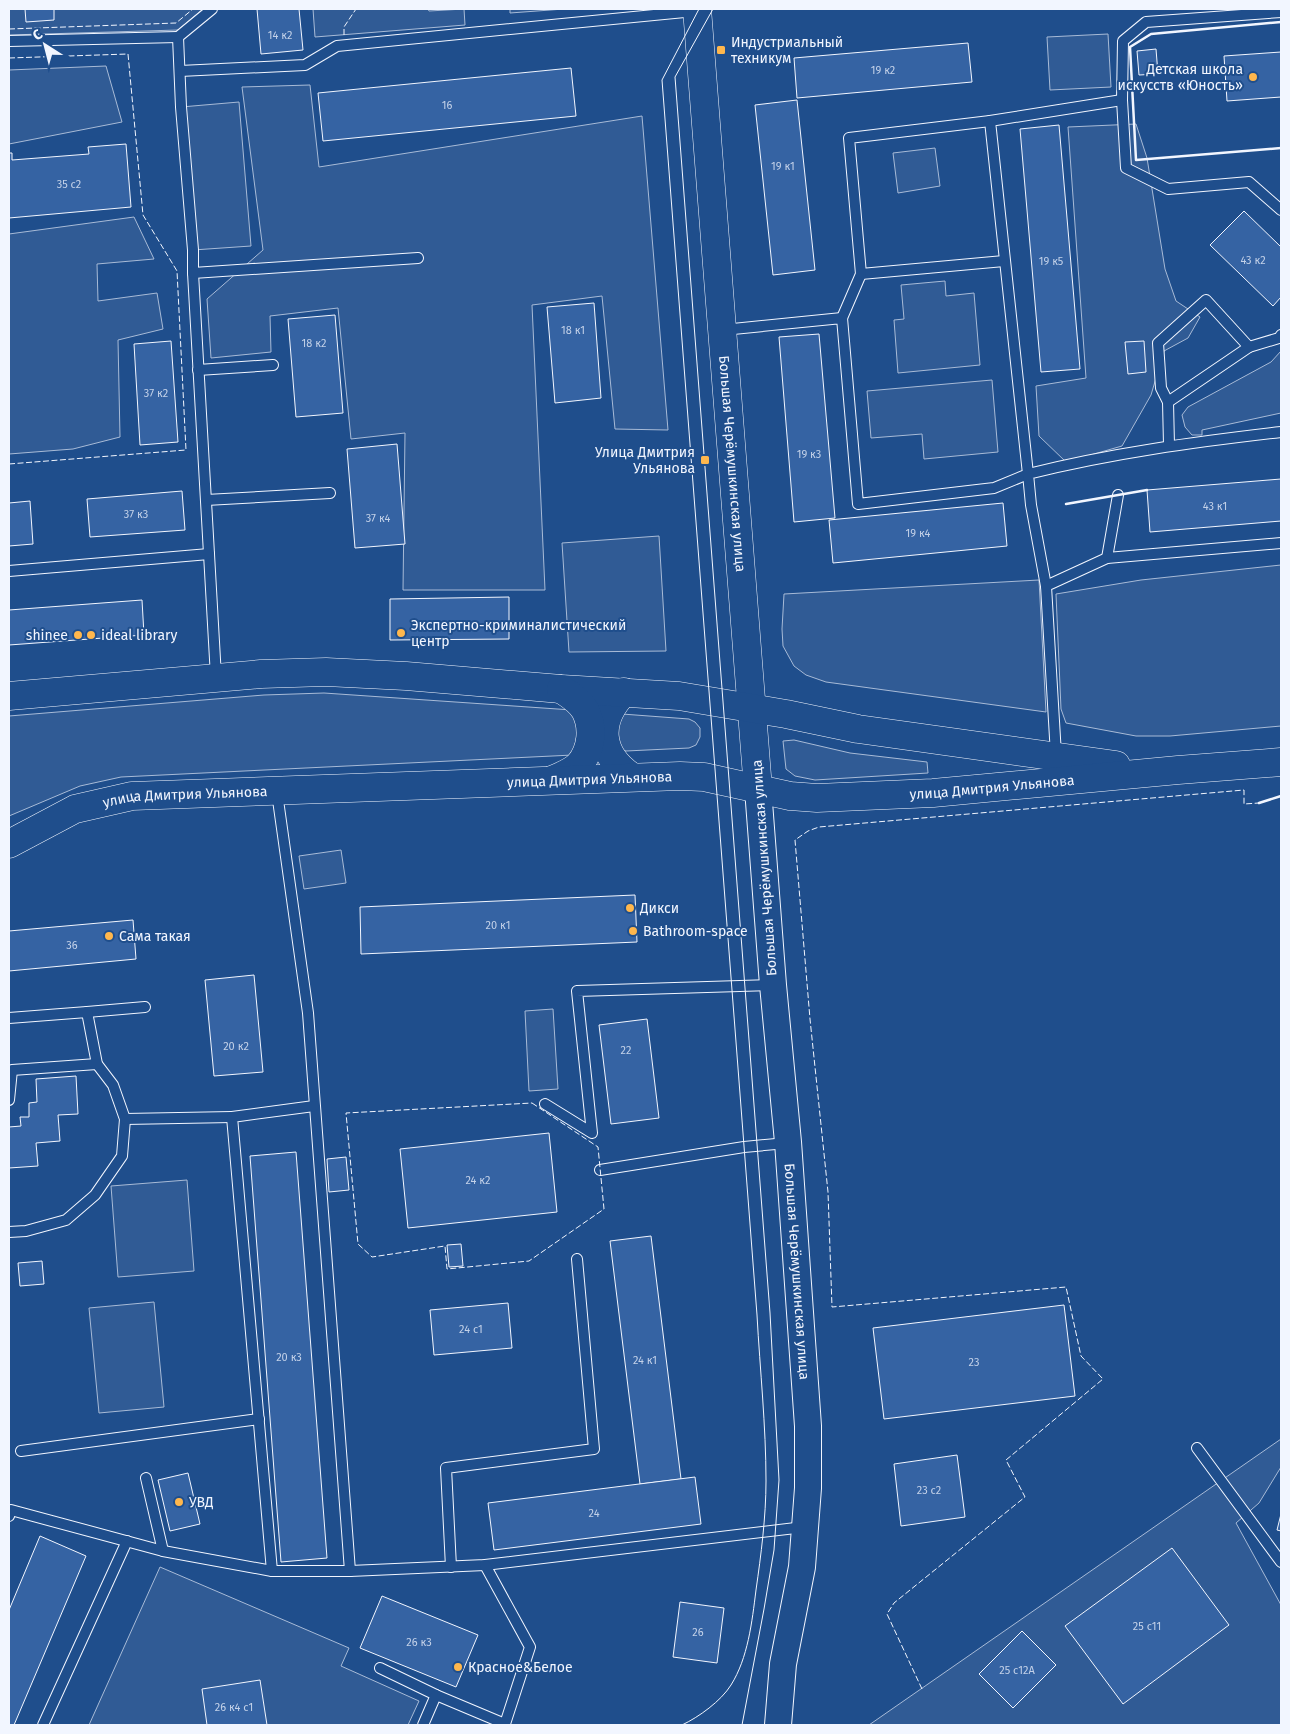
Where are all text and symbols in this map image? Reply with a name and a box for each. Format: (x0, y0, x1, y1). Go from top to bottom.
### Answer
north arrow (20, 20, 70, 70)
text: С (29, 26, 46, 44)
house number: 14 к2 (268, 29, 292, 42)
place label: Индустриальный техникум (731, 34, 843, 67)
marker: Индустриальный техникум (715, 44, 727, 56)
place label: Детская школа искусств «Юность» (1118, 61, 1243, 94)
house number: 19 к2 (871, 64, 895, 77)
marker: Детская школа искусств «Юность» (1247, 71, 1259, 83)
house number: 16 (442, 99, 452, 112)
house number: 19 к1 (771, 160, 795, 173)
house number: 35 с2 (57, 178, 81, 191)
house number: 43 к2 (1240, 254, 1266, 267)
house number: 19 к5 (1039, 255, 1064, 268)
house number: 18 к1 (561, 324, 585, 337)
house number: 18 к2 (302, 337, 326, 350)
street label: Большая Черёмушкинская улица (715, 355, 749, 573)
house number: 37 к2 (144, 387, 168, 400)
place label: Улица Дмитрия Ульянова (595, 444, 695, 477)
house number: 19 к3 (797, 448, 821, 461)
marker: Улица Дмитрия Ульянова (699, 454, 711, 466)
house number: 43 к1 (1203, 500, 1227, 513)
house number: 37 к3 (124, 508, 148, 521)
house number: 37 к4 (366, 512, 390, 525)
house number: 19 к4 (906, 527, 931, 540)
place label: Экспертно-криминалистический центр (411, 617, 626, 650)
place label: shinee (26, 627, 68, 644)
place label: ideal library (101, 627, 177, 644)
marker: Экспертно-криминалистический центр (395, 627, 407, 639)
marker: shinee (72, 629, 84, 641)
marker: ideal library (85, 629, 97, 641)
street label: Большая Черёмушкинская улица (748, 759, 781, 977)
street label: улица Дмитрия Ульянова (507, 768, 673, 791)
street label: улица Дмитрия Ульянова (909, 772, 1075, 803)
street label: улица Дмитрия Ульянова (101, 783, 268, 811)
place label: Дикси (639, 900, 679, 917)
marker: Дикси (624, 902, 636, 914)
house number: 20 к1 (486, 919, 510, 932)
place label: Bathroom-space (643, 923, 748, 940)
marker: Bathroom-space (627, 925, 639, 937)
place label: Сама такая (119, 928, 191, 945)
marker: Сама такая (103, 930, 115, 942)
house number: 36 (66, 939, 78, 952)
house number: 20 к2 (223, 1040, 249, 1053)
house number: 22 (621, 1044, 631, 1057)
street label: Большая Черёмушкинская улица (781, 1163, 813, 1380)
house number: 24 к2 (465, 1174, 491, 1187)
house number: 24 с1 (459, 1323, 483, 1336)
house number: 20 к3 (276, 1351, 302, 1364)
house number: 24 к1 (633, 1354, 657, 1367)
house number: 23 (969, 1356, 979, 1369)
house number: 23 c2 (917, 1484, 941, 1497)
place label: УВД (189, 1494, 214, 1511)
marker: УВД (173, 1496, 185, 1508)
house number: 24 (589, 1507, 600, 1520)
house number: 25 c11 (1133, 1620, 1161, 1633)
house number: 26 (692, 1626, 704, 1639)
house number: 26 к3 (406, 1636, 432, 1649)
place label: Красное&Белое (468, 1659, 573, 1676)
marker: Красное&Белое (452, 1661, 464, 1673)
house number: 25 c12A (999, 1664, 1035, 1677)
house number: 26 к4 с1 (215, 1701, 253, 1714)

